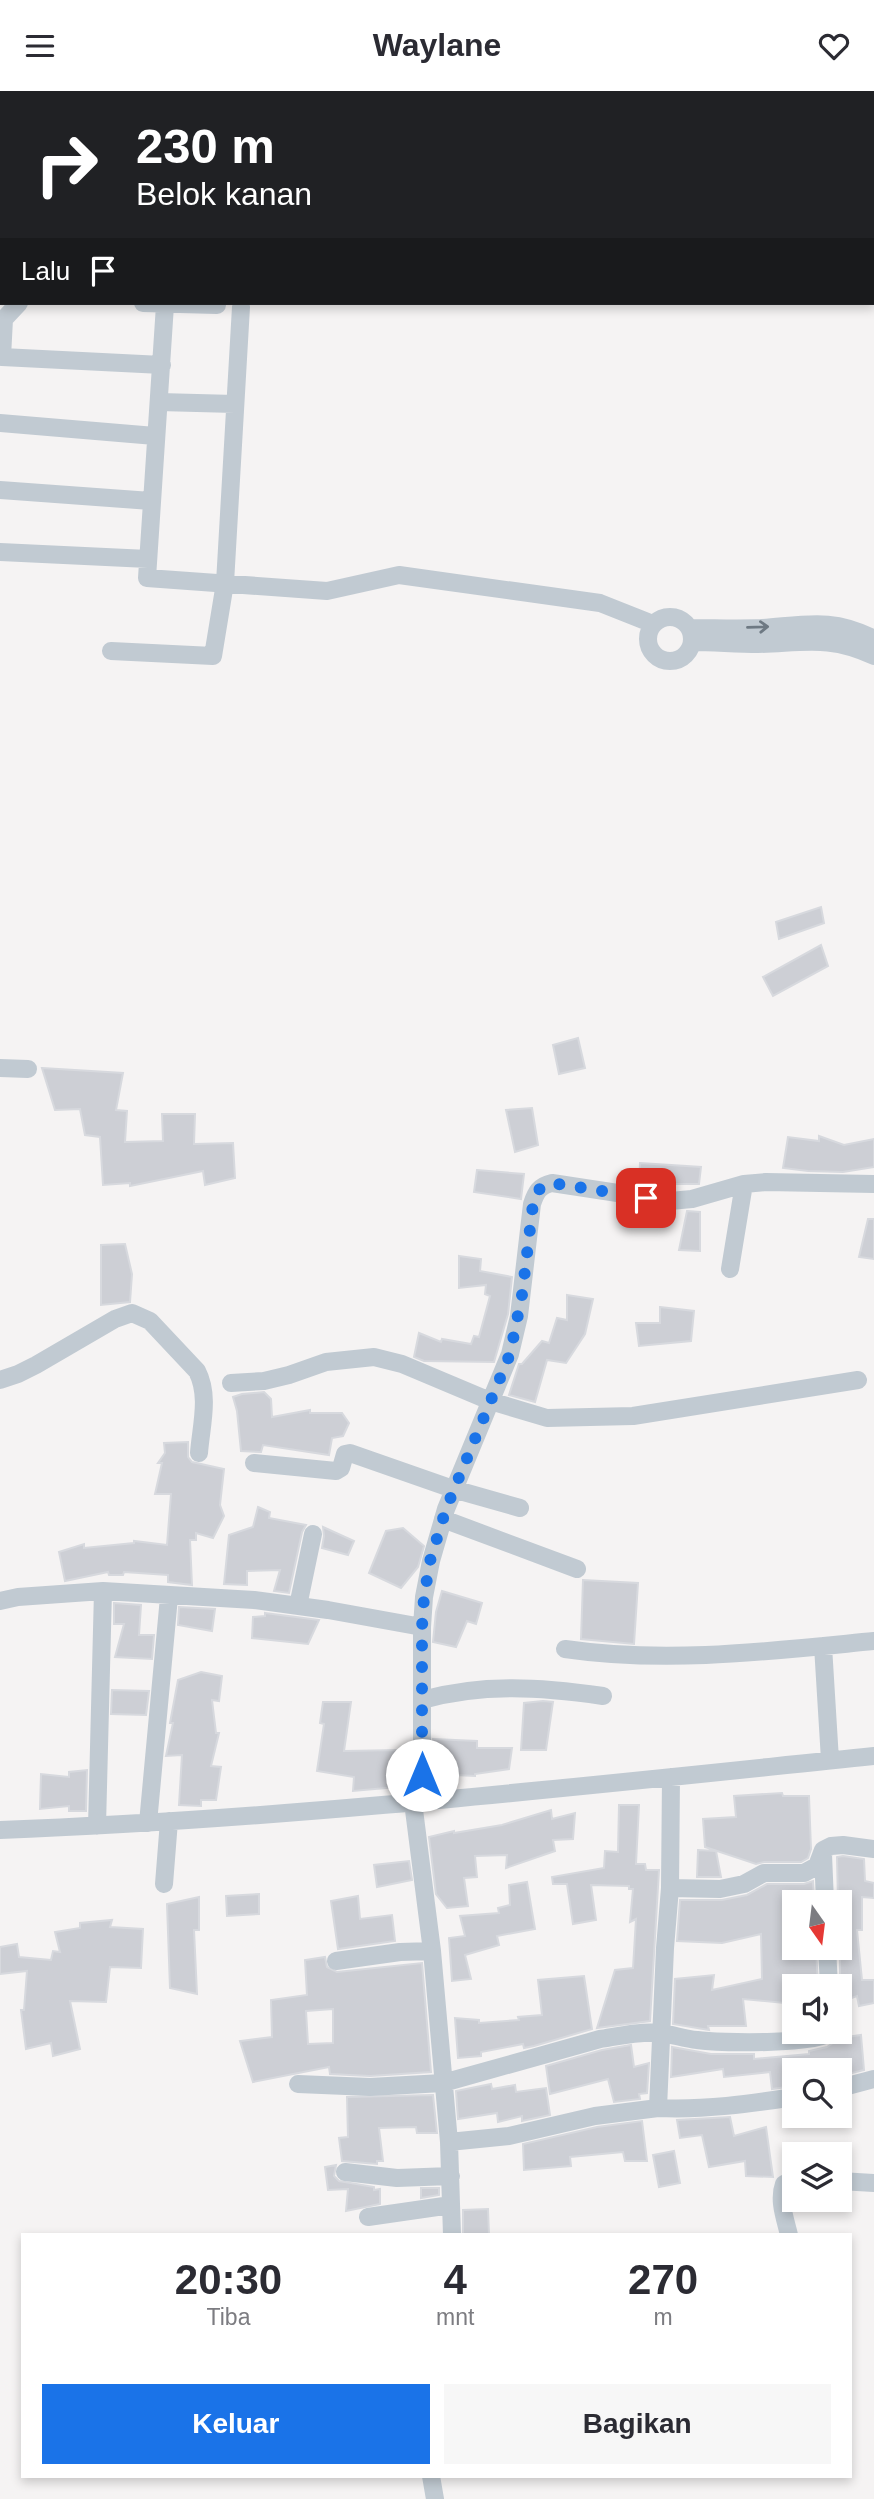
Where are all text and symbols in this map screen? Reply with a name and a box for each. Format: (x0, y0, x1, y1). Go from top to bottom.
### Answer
icon: menu (21, 27, 59, 65)
text: Waylane (373, 27, 501, 63)
icon: heart (815, 27, 853, 65)
icon: right (21, 119, 112, 210)
text: 230 m (136, 119, 275, 173)
text: Belok kanan (136, 176, 312, 212)
icon: arrive (84, 252, 122, 290)
text: Lalu (21, 256, 70, 286)
one-way arrow (746, 621, 769, 634)
pin (616, 1168, 676, 1228)
icon: arrive (627, 1179, 665, 1217)
position arrow (385, 1738, 459, 1812)
north arrow (782, 1890, 852, 1960)
map controls (782, 1890, 852, 2212)
button: sound (782, 1974, 852, 2044)
button: search (782, 2058, 852, 2128)
button: layers (782, 2142, 852, 2212)
text: 20:30 (175, 2256, 282, 2303)
text: 4 (443, 2256, 467, 2303)
text: 270 (628, 2256, 698, 2303)
text: Tiba (207, 2304, 250, 2330)
text: mnt (436, 2304, 474, 2330)
text: m (654, 2304, 673, 2330)
button: Keluar (42, 2384, 430, 2464)
button: Bagikan (444, 2384, 831, 2464)

